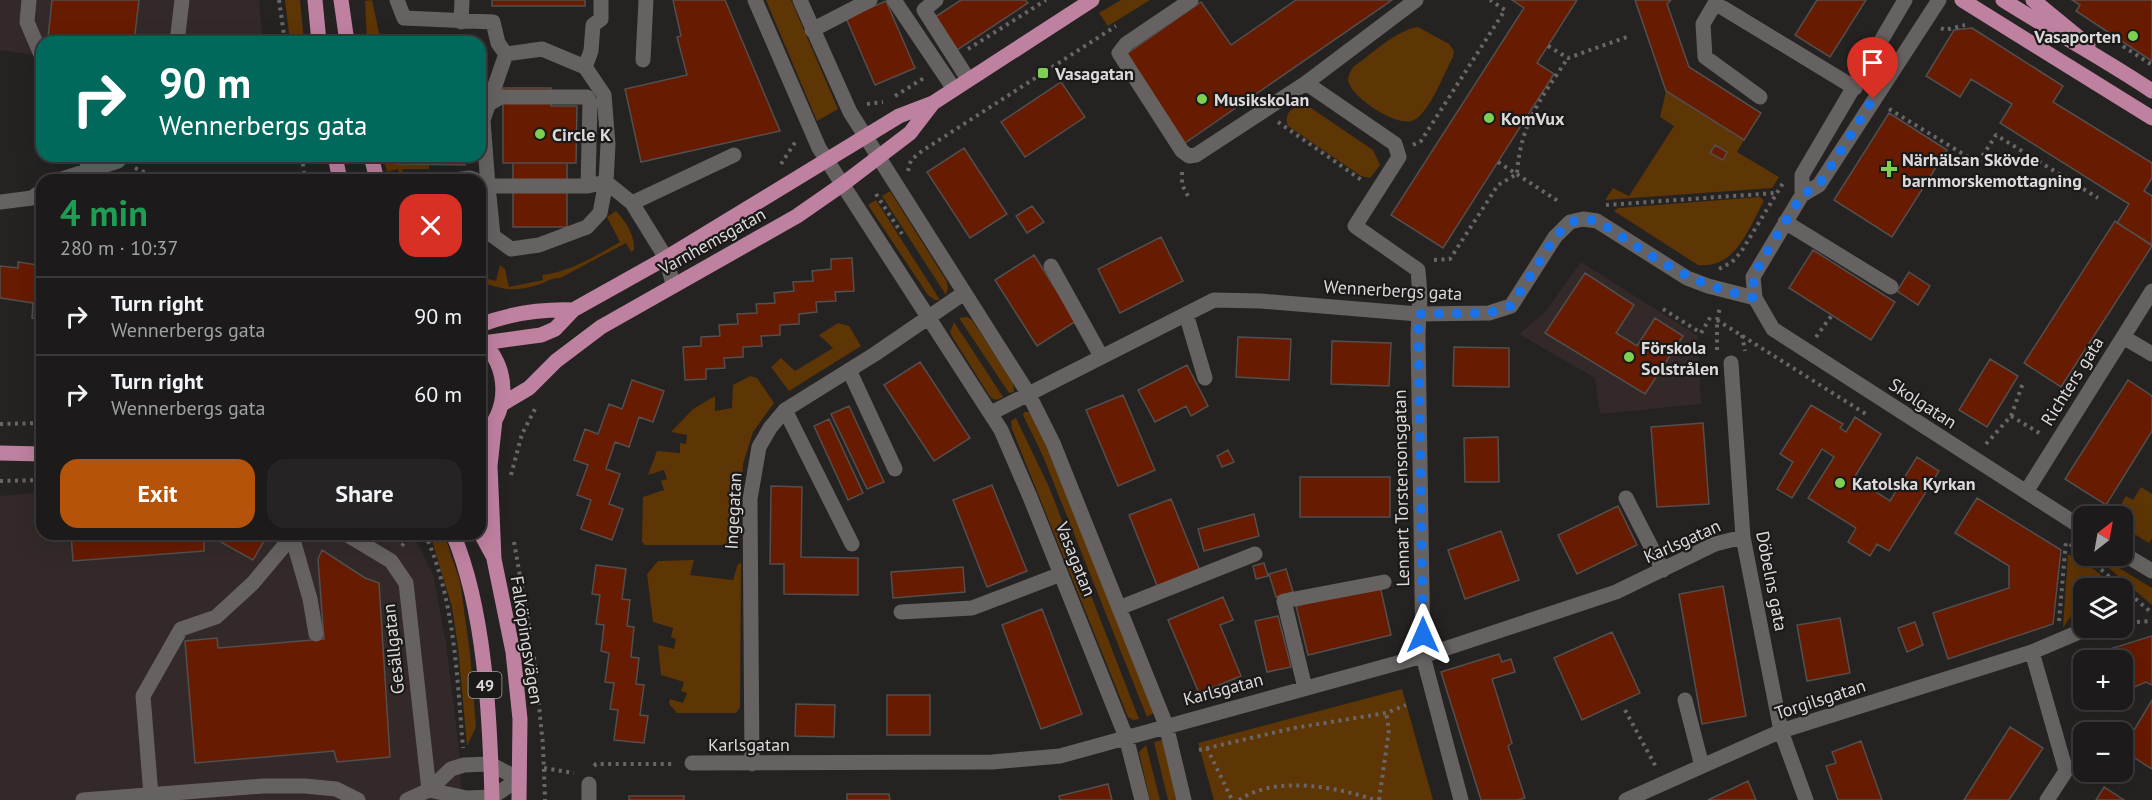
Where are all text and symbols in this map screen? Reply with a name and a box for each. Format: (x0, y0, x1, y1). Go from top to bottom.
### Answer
place label: Vasaporten (2033, 25, 2121, 48)
marker: Vasaporten (2126, 29, 2140, 43)
pin (1847, 37, 1898, 99)
icon: arrive (1856, 46, 1889, 79)
text: 90 m (159, 55, 251, 110)
icon: right (60, 60, 138, 138)
place label: Vasagatan (1054, 62, 1134, 85)
marker: Vasagatan (1036, 66, 1050, 80)
place label: Musikskolan (1214, 88, 1309, 111)
marker: Musikskolan (1195, 92, 1209, 106)
place label: KomVux (1501, 107, 1565, 130)
text: Wennerbergs gata (159, 108, 367, 142)
marker: KomVux (1482, 111, 1496, 125)
place label: Circle K (552, 123, 611, 146)
marker: Circle K (533, 127, 547, 141)
place label: Närhälsan Skövde barnmorskemottagning (1902, 148, 2082, 192)
marker: Närhälsan Skövde barnmorskemottagning (1880, 160, 1898, 178)
text: 4 min (60, 189, 148, 236)
button: close (399, 194, 462, 257)
street label: Varnhemsgatan (654, 202, 770, 280)
text: 280 m · 10:37 (60, 235, 178, 261)
street label: Wennerbergs gata (1323, 275, 1463, 305)
text: Turn right (111, 289, 203, 317)
icon: right (60, 300, 93, 333)
text: 90 m (414, 302, 462, 330)
text: Wennerbergs gata (111, 317, 265, 343)
street label: Richters gata (2036, 332, 2108, 430)
place label: Förskola Solstrålen (1641, 336, 1719, 380)
marker: Förskola Solstrålen (1622, 350, 1636, 364)
text: Turn right (111, 367, 203, 395)
street label: Skolgatan (1885, 373, 1961, 433)
icon: right (60, 378, 93, 411)
text: 60 m (414, 380, 462, 408)
street label: Lennart Torstensonsgatan (1388, 389, 1414, 587)
text: Wennerbergs gata (111, 395, 265, 421)
button: Exit (60, 459, 255, 528)
button: Share (267, 459, 462, 528)
street label: Ingegatan (719, 472, 747, 550)
place label: Katolska Kyrkan (1852, 472, 1975, 495)
marker: Katolska Kyrkan (1833, 476, 1847, 490)
north arrow (2073, 506, 2133, 566)
map controls (2073, 506, 2133, 782)
street label: Karlsgatan (1640, 514, 1724, 568)
street label: Vasagatan (1050, 517, 1101, 600)
street label: Döbelns gata (1751, 529, 1793, 633)
street label: Falköpingsvägen (506, 574, 548, 706)
button: layers (2073, 578, 2133, 638)
street label: Gesällgatan (377, 603, 409, 695)
position arrow (1391, 603, 1455, 667)
button: + (2073, 650, 2133, 710)
street label: Karlsgatan (1181, 667, 1265, 711)
road number: 49 (468, 672, 502, 698)
street label: Torgilsgatan (1772, 674, 1868, 724)
button: − (2073, 722, 2133, 782)
street label: Karlsgatan (708, 733, 790, 756)

